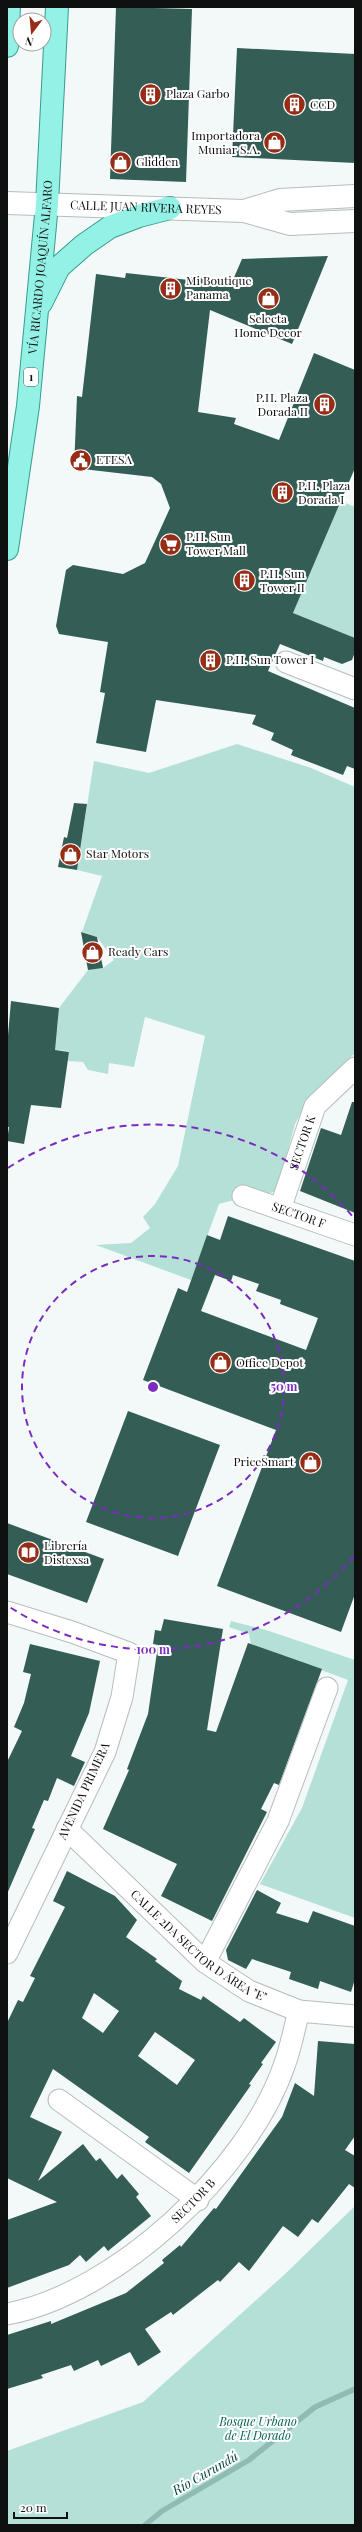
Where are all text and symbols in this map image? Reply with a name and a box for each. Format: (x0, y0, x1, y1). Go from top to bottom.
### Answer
north arrow (12, 12, 52, 52)
text: N (23, 34, 35, 50)
building icon: Plaza Garbo (138, 81, 164, 107)
place label: Plaza Garbo (166, 85, 230, 101)
building icon: CCD (282, 92, 308, 118)
place label: CCD (310, 96, 336, 112)
place label: Importadora Muniar S.A. (191, 127, 260, 157)
shop icon: Importadora Muniar S.A. (262, 130, 288, 156)
shop icon: Glidden (107, 149, 133, 175)
place label: Glidden (136, 153, 179, 169)
street label: VÍA RICARDO JOAQUÍN ALFARO (24, 180, 55, 356)
street label: CALLE JUAN RIVERA REYES (70, 196, 222, 217)
place label: Mi Boutique Panama (186, 272, 252, 302)
building icon: Mi Boutique Panama (158, 275, 184, 301)
shop icon: Selecta Home Decor (255, 285, 281, 311)
place label: Selecta Home Decor (234, 310, 302, 340)
road number: 1 (24, 368, 38, 386)
place label: P.H. Plaza Dorada II (256, 389, 308, 419)
building icon: P.H. Plaza Dorada II (311, 392, 337, 418)
public building icon: ETESA (67, 447, 93, 473)
place label: ETESA (96, 451, 132, 467)
place label: P.H. Plaza Dorada I (298, 477, 350, 507)
building icon: P.H. Plaza Dorada I (269, 480, 295, 506)
place label: P.H. Sun Tower Mall (186, 528, 247, 558)
supermarket icon: P.H. Sun Tower Mall (158, 531, 184, 557)
place label: P.H. Sun Tower II (260, 565, 305, 595)
building icon: P.H. Sun Tower II (232, 568, 258, 594)
building icon: P.H. Sun Tower I (197, 647, 223, 673)
place label: P.H. Sun Tower I (226, 651, 314, 667)
shop icon: Star Motors (57, 841, 83, 867)
place label: Star Motors (86, 845, 149, 861)
shop icon: Ready Cars (79, 939, 105, 965)
place label: Ready Cars (108, 943, 168, 959)
street label: SECTOR K (285, 1113, 318, 1172)
street label: SECTOR F (270, 1198, 328, 1231)
shop icon: Office Depot (207, 1350, 233, 1376)
place label: Office Depot (236, 1354, 304, 1370)
text: 50 m (271, 1378, 298, 1394)
centre of rings (146, 1380, 160, 1394)
shop icon: PriceSmart (297, 1449, 323, 1475)
place label: PriceSmart (234, 1453, 295, 1469)
place label: Librería Distexsa (44, 1537, 89, 1567)
library icon: Librería Distexsa (16, 1540, 42, 1566)
text: 100 m (136, 1641, 170, 1657)
street label: AVENIDA PRIMERA (53, 1739, 113, 1843)
street label: CALLE 2DA SECTOR D ÁREA "E" (128, 1886, 270, 2004)
street label: SECTOR B (167, 2175, 218, 2226)
park label: Bosque Urbano de El Dorado (218, 2413, 297, 2443)
water label: Río Curundú (168, 2447, 241, 2499)
scale bar (14, 2494, 67, 2520)
text: 20 m (20, 2499, 47, 2515)

